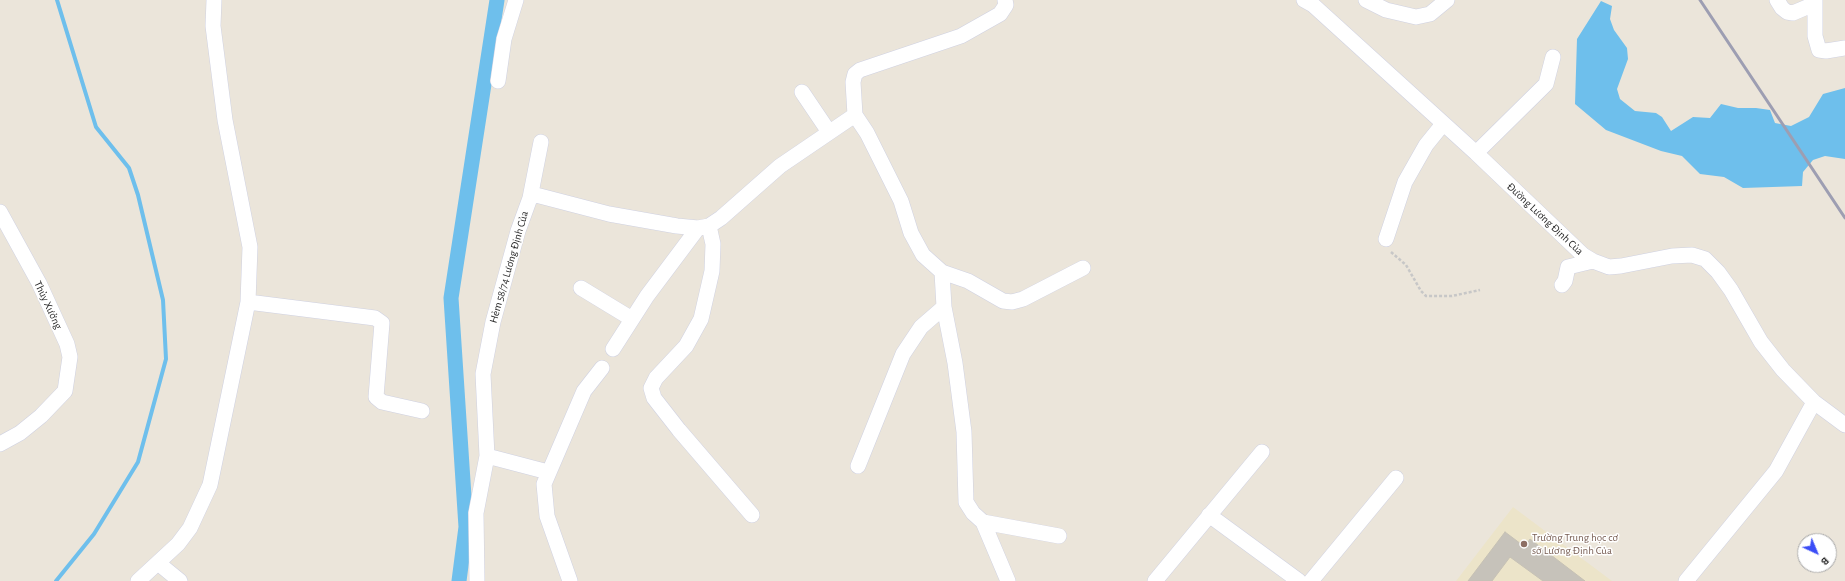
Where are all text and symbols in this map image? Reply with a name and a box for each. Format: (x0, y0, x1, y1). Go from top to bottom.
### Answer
street label: Đường Lương Định Của (1504, 180, 1586, 258)
street label: Hẻm 58/74 Lương Định Của (487, 209, 531, 325)
street label: Thủy Xưởng (31, 279, 65, 331)
place label: Trường Trung học cơ sở Lương Định Của (1532, 531, 1618, 557)
north arrow (1797, 533, 1837, 573)
marker: Trường Trung học cơ sở Lương Định Của (1519, 539, 1529, 549)
text: B (1819, 555, 1831, 567)

